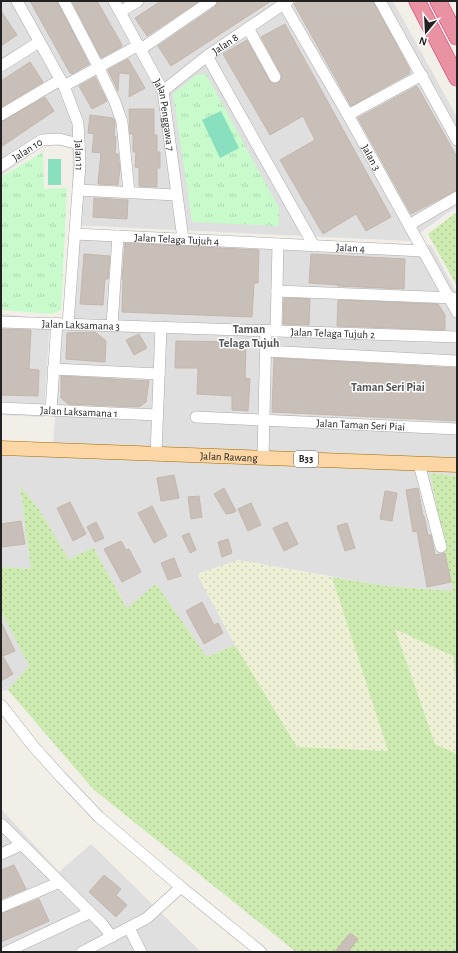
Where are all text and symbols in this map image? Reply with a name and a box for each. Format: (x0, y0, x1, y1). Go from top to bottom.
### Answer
north arrow (406, 12, 446, 52)
street label: Jalan 8 (210, 31, 240, 56)
text: N (418, 35, 428, 47)
street label: Jalan Penggawa 7 (152, 77, 177, 152)
street label: Jalan 10 (10, 136, 44, 163)
street label: Jalan 11 (73, 139, 86, 171)
street label: Jalan 3 (360, 142, 383, 173)
street label: Jalan Telaga Tujuh 4 (134, 231, 220, 247)
street label: Jalan 4 (336, 241, 365, 254)
street label: Jalan Laksamana 3 (42, 318, 121, 331)
district label: Taman Telaga Tujuh (219, 323, 279, 350)
street label: Jalan Telaga Tujuh 2 (290, 326, 375, 340)
district label: Taman Seri Piai (351, 381, 425, 393)
street label: Jalan Laksamana 1 (40, 404, 118, 419)
street label: Jalan Taman Seri Piai (316, 417, 405, 432)
street label: Jalan Rawang (200, 450, 258, 463)
road number: B33 (294, 451, 318, 467)

